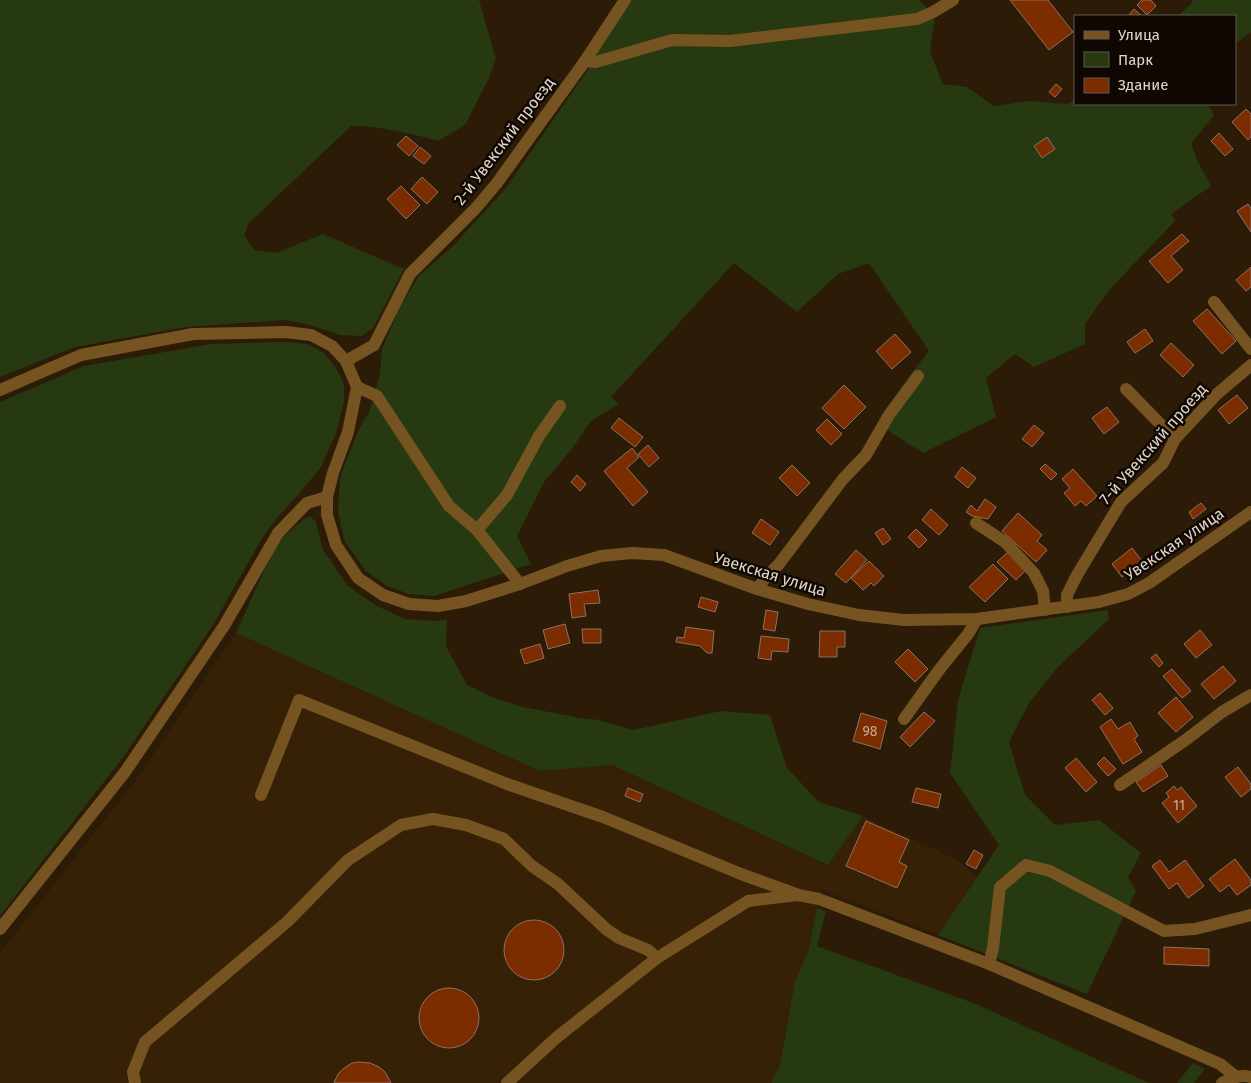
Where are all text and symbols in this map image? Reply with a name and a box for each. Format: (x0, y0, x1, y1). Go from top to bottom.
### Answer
legend (1074, 15, 1236, 105)
text: Улица (1118, 26, 1160, 44)
text: Парк (1118, 51, 1153, 69)
street label: 2-й Увекский проезд (450, 73, 558, 209)
text: Здание (1118, 76, 1168, 94)
street label: 7-й Увекский проезд (1095, 380, 1211, 508)
street label: Увекская улица (1121, 504, 1227, 584)
street label: Увекская улица (712, 548, 828, 600)
house number: 98 (862, 723, 878, 740)
house number: 11 (1173, 797, 1185, 814)

